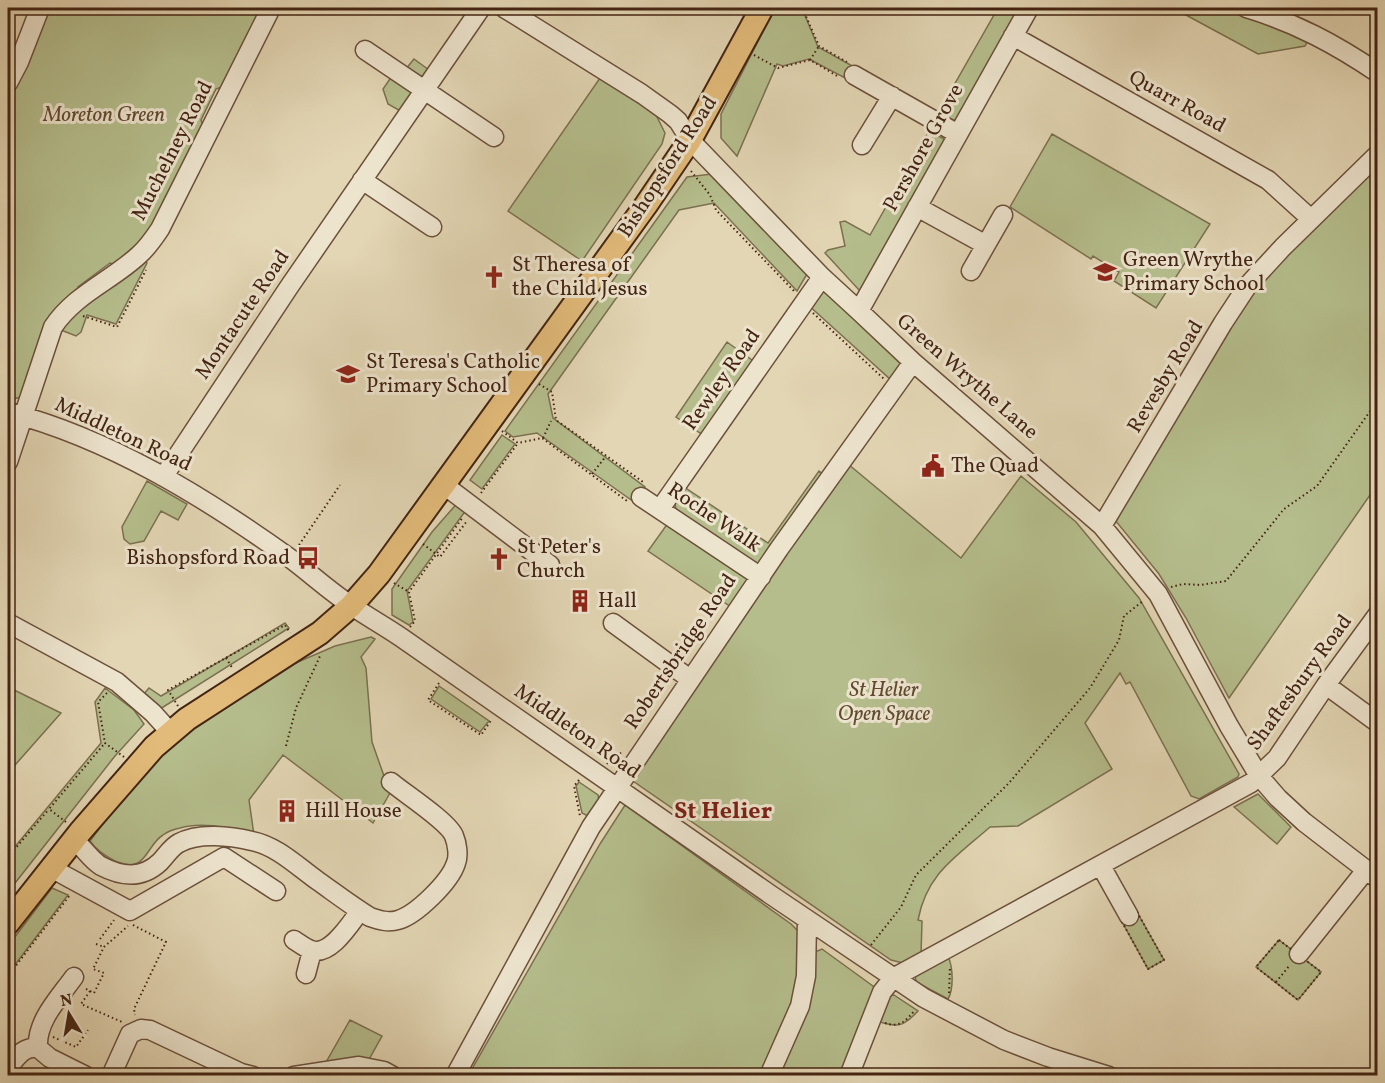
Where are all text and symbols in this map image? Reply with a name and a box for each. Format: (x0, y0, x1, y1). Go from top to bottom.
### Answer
street label: Quarr Road (1123, 63, 1231, 141)
street label: Muchelney Road (125, 76, 221, 226)
street label: Pershore Grove (877, 79, 971, 217)
street label: Bishopsford Road (611, 90, 725, 244)
park label: Moreton Green (42, 101, 165, 130)
street label: Montacute Road (189, 244, 297, 386)
place label: Green Wrythe Primary School (1123, 246, 1264, 299)
place label: St Theresa of the Child Jesus (512, 251, 648, 304)
school or university icon: Green Wrythe Primary School (1092, 259, 1118, 285)
church icon: St Theresa of the Child Jesus (481, 264, 507, 290)
street label: Green Wrythe Lane (890, 307, 1044, 447)
street label: Revesby Road (1121, 315, 1211, 439)
street label: Rewley Road (676, 323, 768, 437)
place label: St Teresa's Catholic Primary School (366, 348, 540, 401)
school or university icon: St Teresa's Catholic Primary School (335, 361, 361, 387)
street label: Middleton Road (50, 391, 196, 479)
place label: The Quad (951, 452, 1039, 481)
public building icon: The Quad (920, 453, 946, 479)
street label: Roche Walk (661, 476, 767, 560)
place label: St Peter's Church (517, 533, 601, 586)
place label: Bishopsford Road (126, 544, 290, 573)
bus stop icon: Bishopsford Road (295, 545, 321, 571)
church icon: St Peter's Church (486, 546, 512, 572)
street label: Robertsbridge Road (618, 568, 744, 736)
place label: Hall (598, 587, 637, 616)
building icon: Hall (567, 588, 593, 614)
street label: Shaftesbury Road (1241, 609, 1359, 757)
park label: St Helier Open Space (838, 676, 931, 729)
street label: Middleton Road (508, 678, 646, 786)
district label: St Helier (674, 795, 772, 829)
place label: Hill House (305, 797, 402, 826)
building icon: Hill House (274, 798, 300, 824)
north arrow (39, 984, 99, 1044)
text: N (59, 989, 75, 1013)

